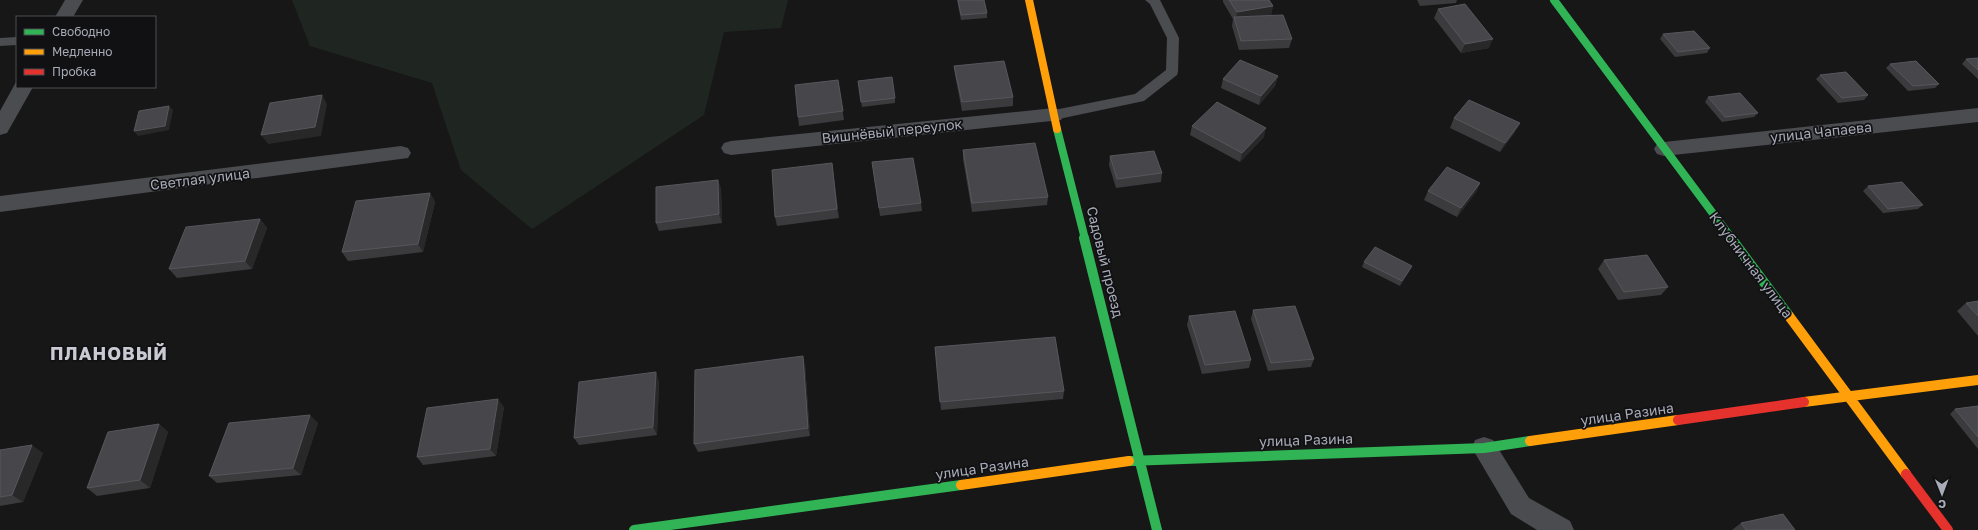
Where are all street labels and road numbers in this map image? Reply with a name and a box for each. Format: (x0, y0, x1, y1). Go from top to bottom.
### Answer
street label: Вишнёвый переулок (821, 115, 963, 146)
street label: улица Чапаева (1769, 118, 1873, 145)
street label: Светлая улица (149, 164, 251, 193)
street label: Садовый проезд (1083, 205, 1128, 320)
street label: Клубничная улица (1706, 208, 1797, 321)
street label: улица Разина (1579, 399, 1675, 428)
street label: улица Разина (1259, 429, 1353, 450)
street label: улица Разина (934, 453, 1030, 482)

